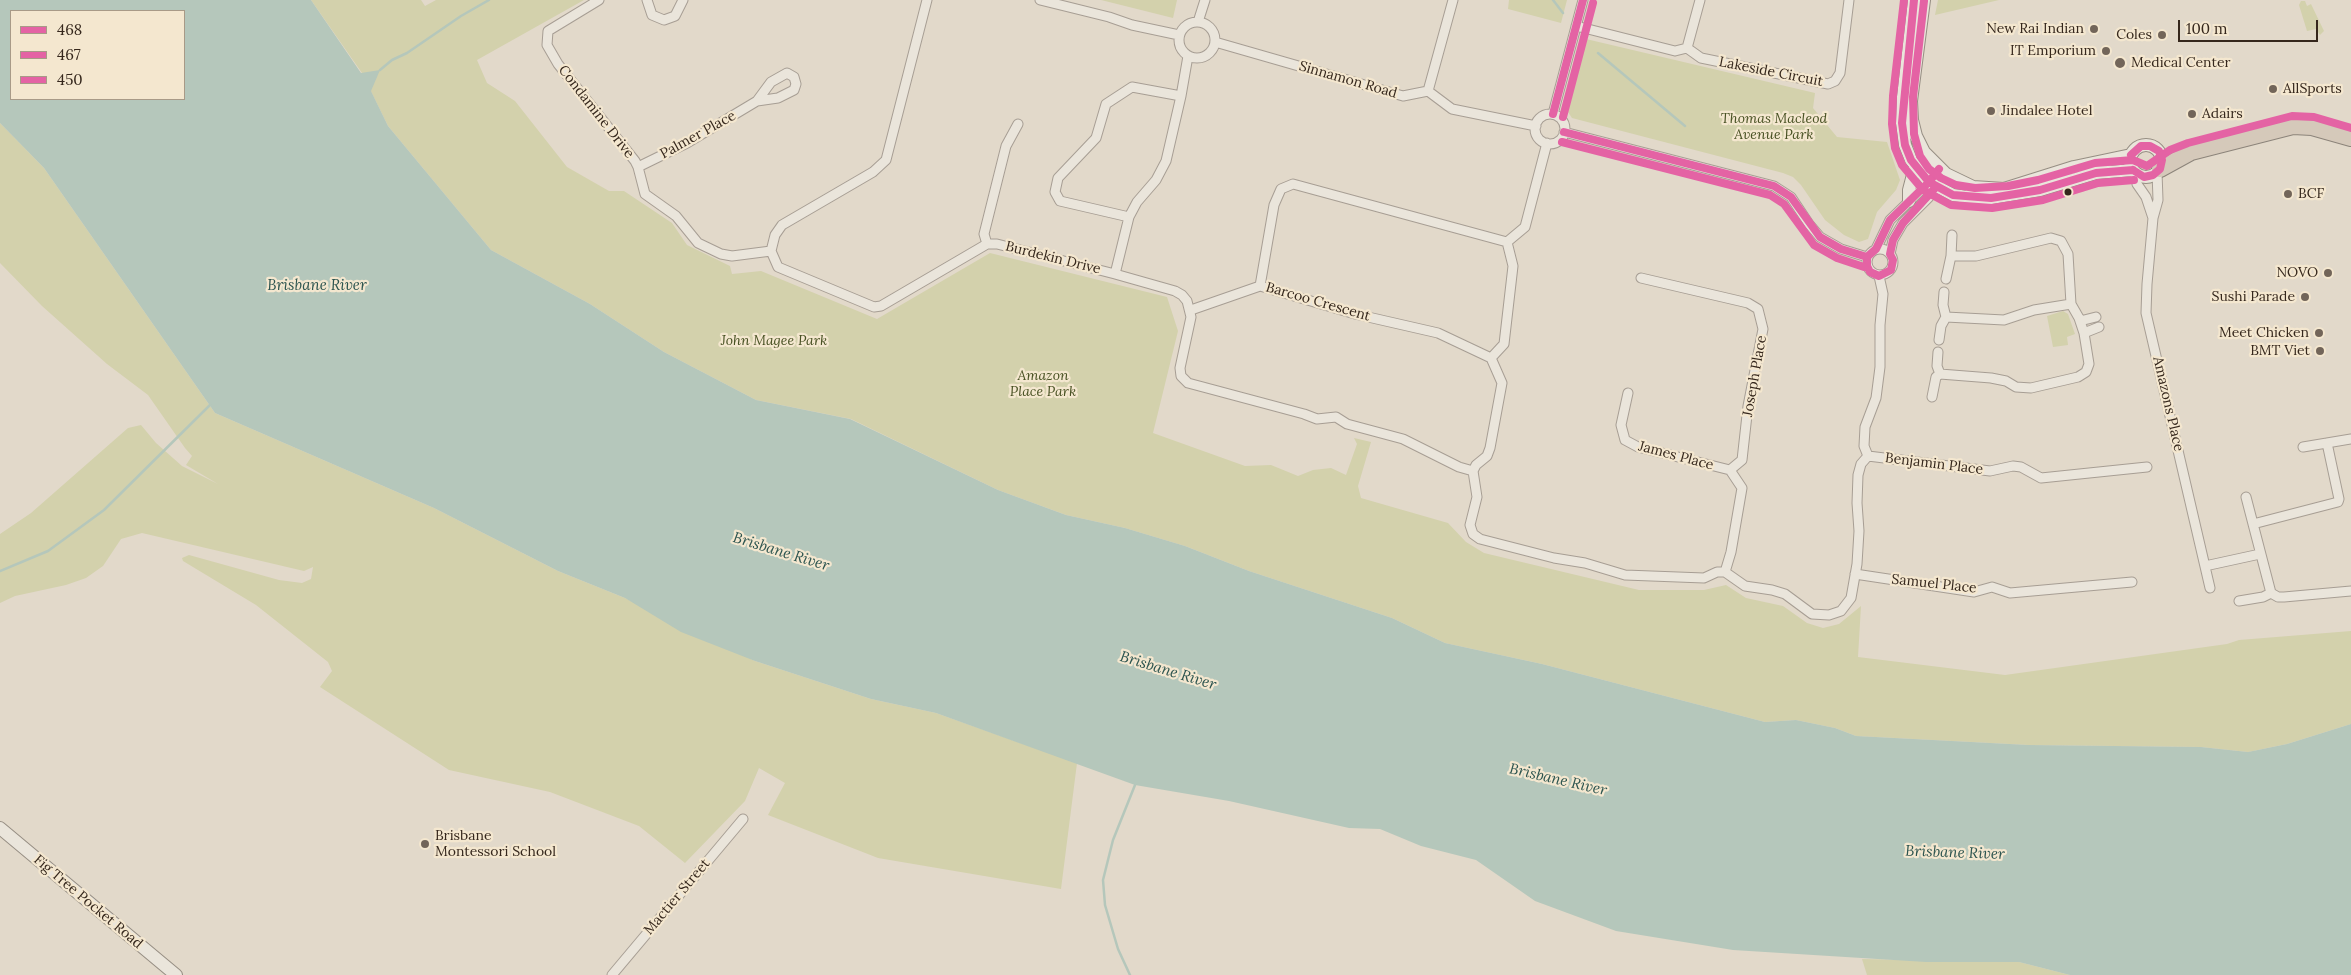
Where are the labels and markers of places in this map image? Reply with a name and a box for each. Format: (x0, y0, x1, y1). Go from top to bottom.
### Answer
place label: New Rai Indian (1986, 21, 2084, 37)
marker: New Rai Indian (2088, 23, 2100, 35)
place label: Coles (2116, 27, 2152, 43)
marker: Coles (2156, 29, 2168, 41)
place label: IT Emporium (2010, 43, 2096, 59)
marker: IT Emporium (2100, 45, 2112, 57)
place label: Medical Center (2131, 55, 2231, 71)
marker: Medical Center (2113, 56, 2127, 70)
place label: AllSports (2283, 81, 2342, 97)
marker: AllSports (2267, 83, 2279, 95)
place label: Jindalee Hotel (2001, 103, 2092, 119)
marker: Jindalee Hotel (1985, 105, 1997, 117)
place label: Adairs (2202, 106, 2243, 122)
marker: Adairs (2186, 108, 2198, 120)
place label: BCF (2298, 186, 2324, 202)
unlabelled marker (2063, 187, 2073, 197)
marker: BCF (2282, 188, 2294, 200)
place label: NOVO (2276, 265, 2318, 281)
marker: NOVO (2322, 267, 2334, 279)
place label: Sushi Parade (2212, 289, 2295, 305)
marker: Sushi Parade (2299, 291, 2311, 303)
place label: Meet Chicken (2219, 325, 2309, 341)
marker: Meet Chicken (2313, 327, 2325, 339)
place label: BMT Viet (2250, 343, 2310, 359)
marker: BMT Viet (2314, 345, 2326, 357)
place label: Brisbane Montessori School (435, 828, 556, 860)
marker: Brisbane Montessori School (419, 838, 431, 850)

